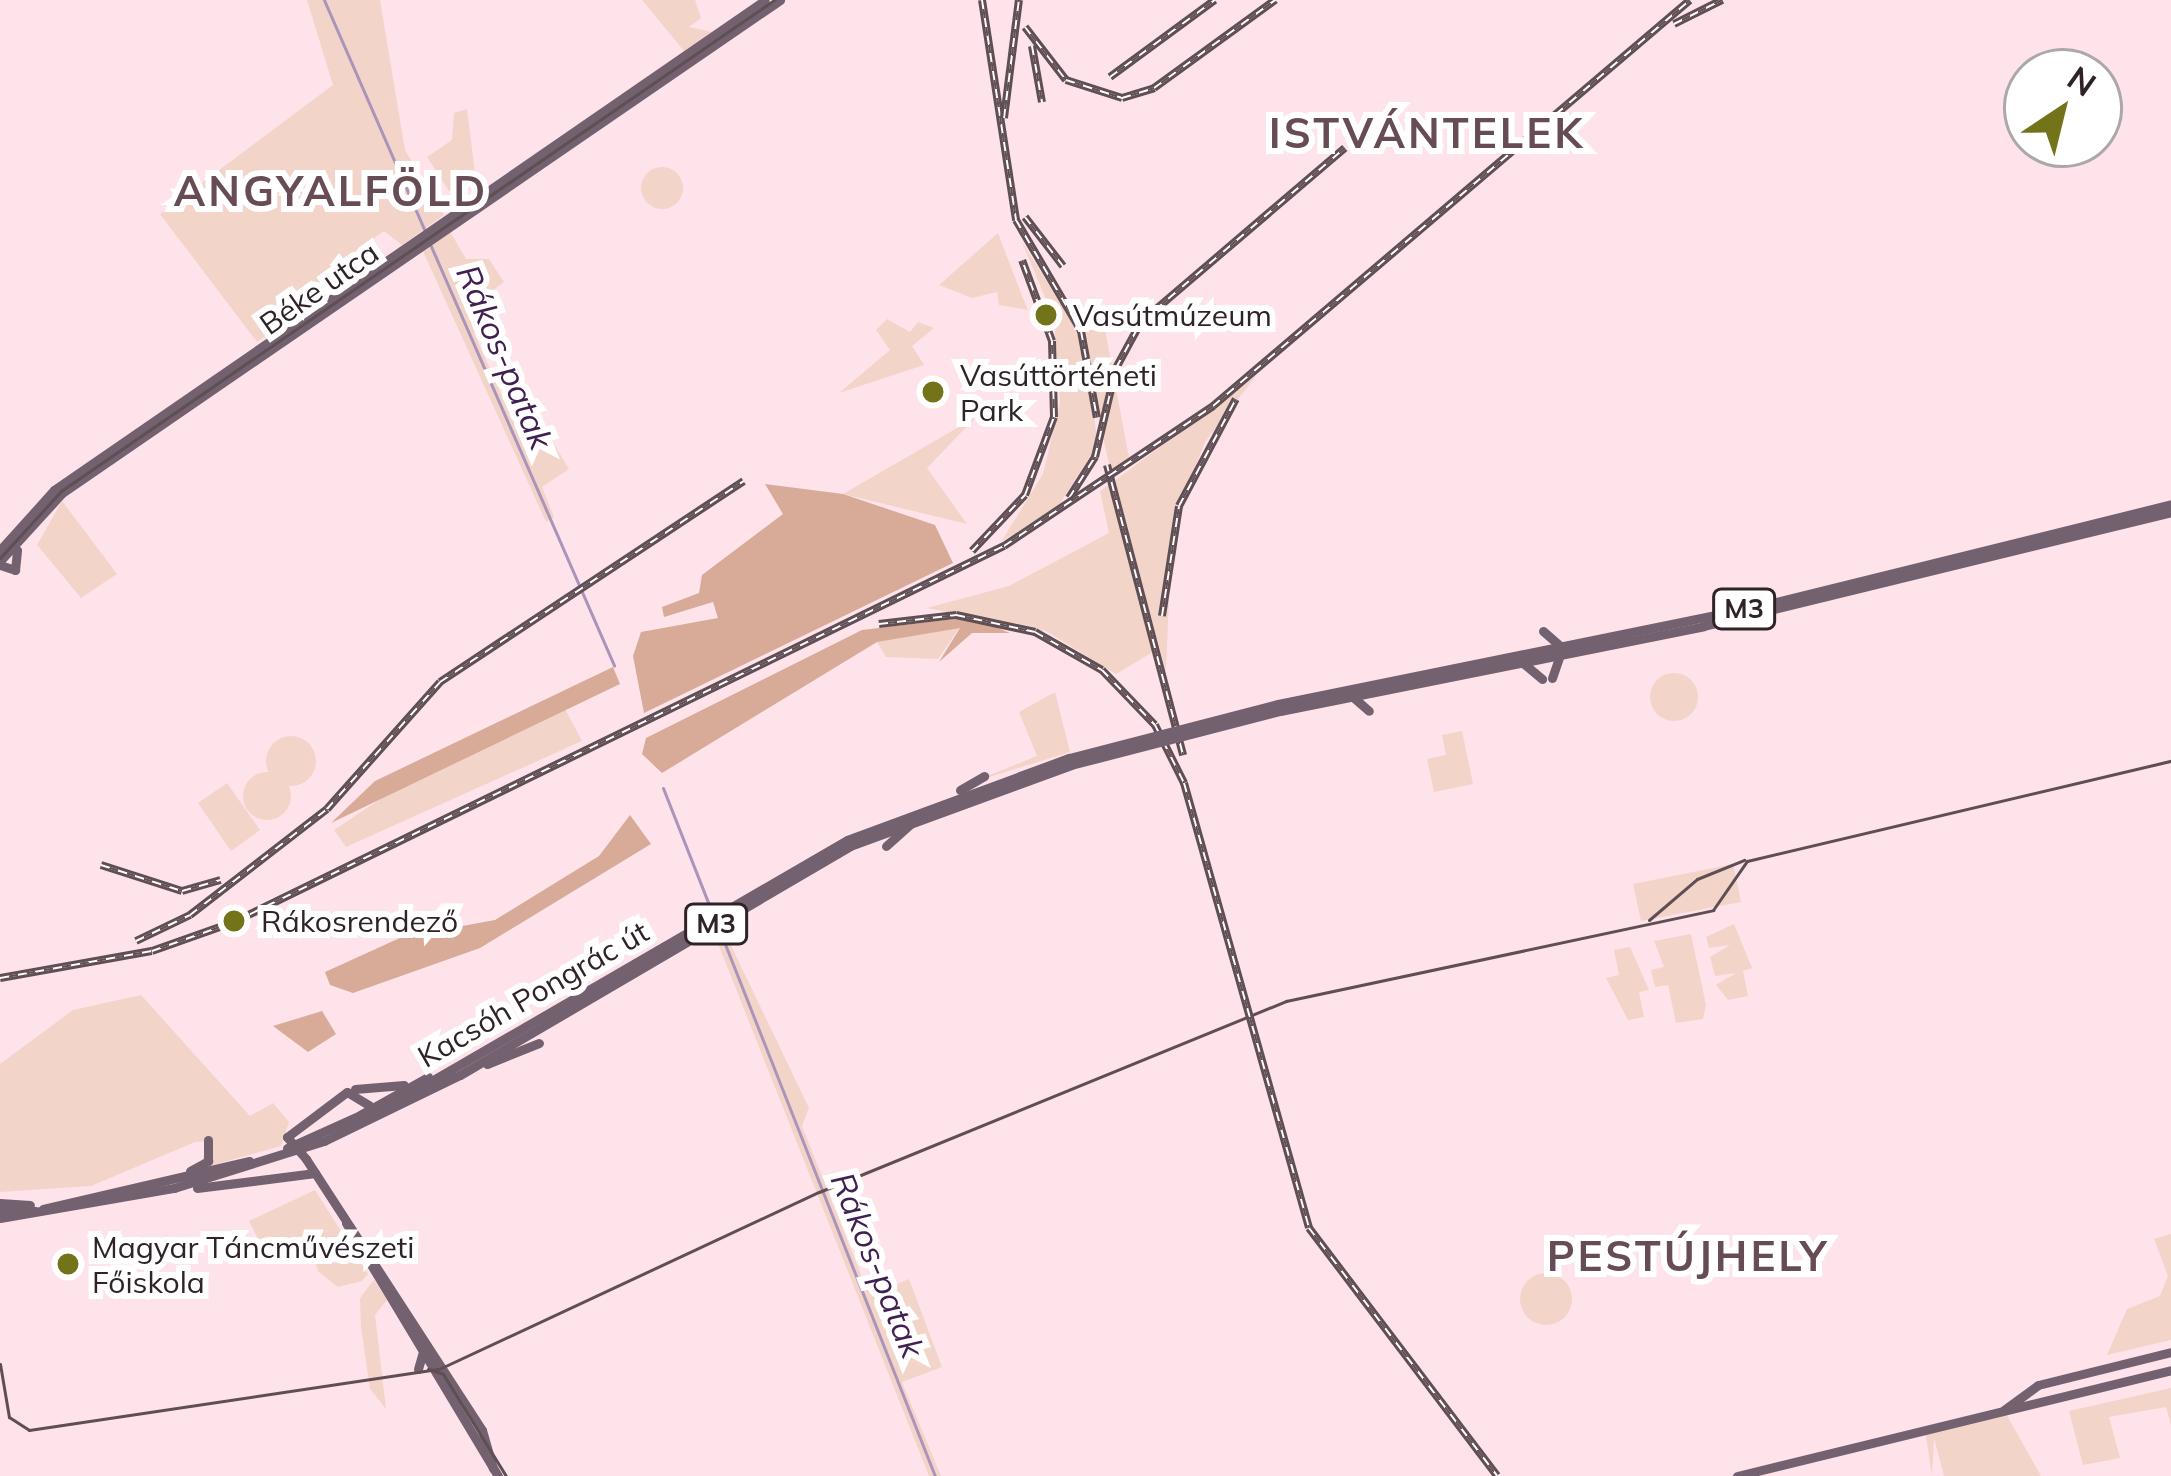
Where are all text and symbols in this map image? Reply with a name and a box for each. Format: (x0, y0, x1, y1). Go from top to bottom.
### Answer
north arrow (2003, 48, 2123, 168)
text: N (2060, 57, 2104, 104)
district label: ISTVÁNTELEK (1269, 108, 1585, 158)
district label: ANGYALFÖLD (174, 166, 488, 216)
street label: Béke utca (253, 234, 385, 342)
water label: Rákos-patak (448, 259, 562, 455)
place label: Vasútmúzeum (1073, 297, 1272, 333)
marker: Vasútmúzeum (1030, 299, 1062, 331)
place label: Vasúttörténeti Park (960, 357, 1157, 428)
marker: Vasúttörténeti Park (917, 376, 949, 408)
road number: M3 (1711, 588, 1777, 630)
place label: Rákosrendező (261, 903, 458, 939)
road number: M3 (683, 903, 749, 945)
marker: Rákosrendező (218, 905, 250, 937)
street label: Kacsóh Pongrác út (411, 913, 655, 1075)
water label: Rákos-patak (823, 1166, 933, 1364)
place label: Magyar Táncművészeti Főiskola (92, 1229, 414, 1300)
district label: PESTÚJHELY (1547, 1231, 1829, 1281)
marker: Magyar Táncművészeti Főiskola (55, 1251, 81, 1277)

